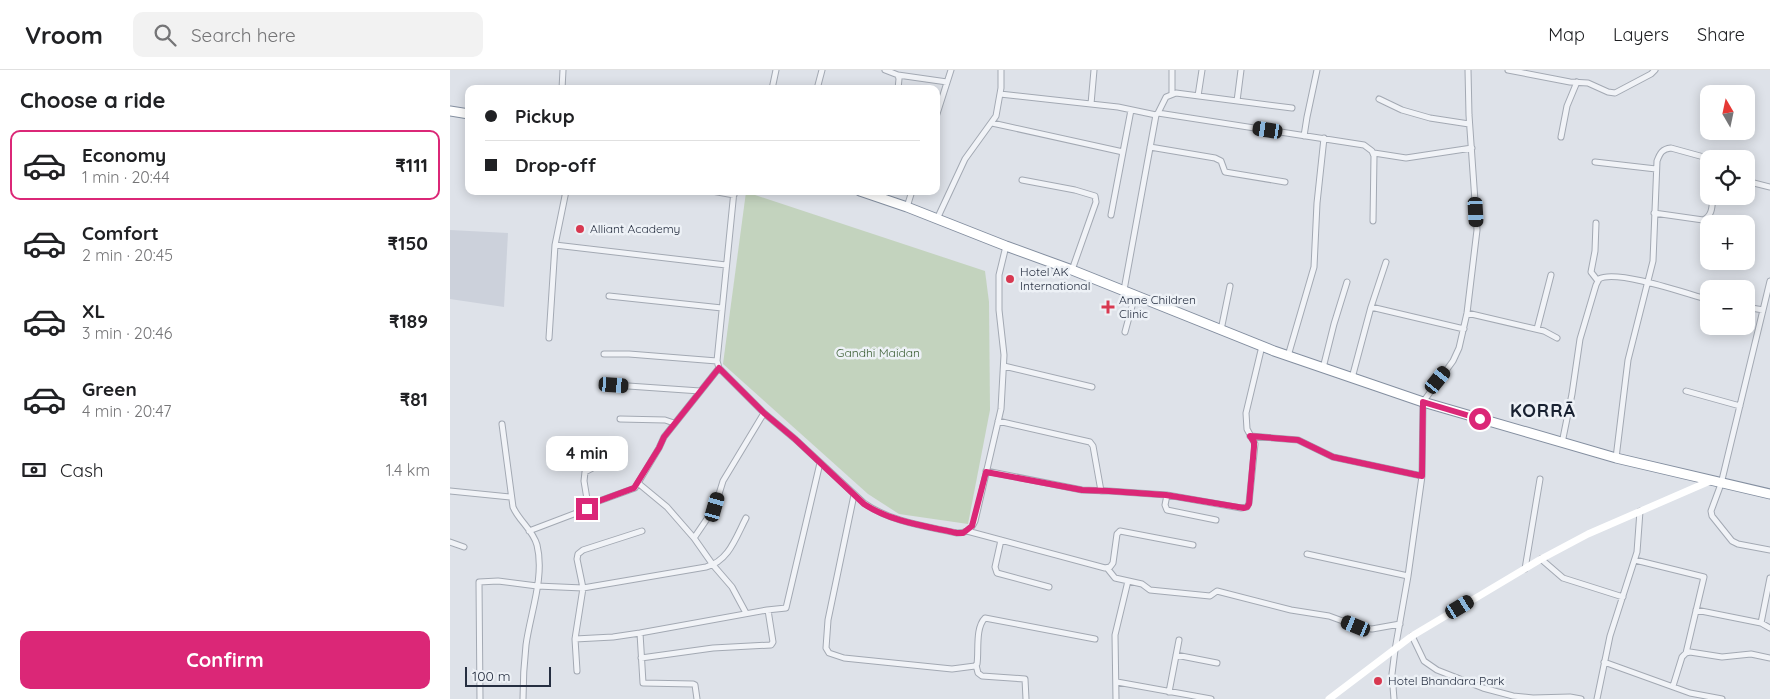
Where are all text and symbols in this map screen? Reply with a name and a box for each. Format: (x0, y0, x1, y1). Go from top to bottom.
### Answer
search box (133, 12, 483, 57)
text: Vroom (25, 20, 103, 50)
icon: search (151, 21, 179, 49)
text: Search here (191, 23, 296, 47)
text: Map (1548, 23, 1585, 46)
text: Layers (1613, 23, 1669, 46)
text: Share (1697, 23, 1745, 46)
north arrow (1700, 85, 1755, 140)
map controls (1700, 85, 1755, 335)
text: Choose a ride (20, 86, 165, 114)
text: Pickup (515, 104, 575, 128)
car (1252, 120, 1283, 140)
icon: car (22, 143, 67, 188)
text: Economy (82, 143, 166, 167)
button: locate (1700, 150, 1755, 205)
text: ₹111 (395, 153, 428, 177)
text: Drop-off (515, 153, 596, 177)
text: 1 min · 20:44 (82, 167, 170, 187)
car (1467, 197, 1484, 227)
button: + (1700, 215, 1755, 270)
icon: car (22, 221, 67, 266)
text: Comfort (82, 221, 159, 245)
place label: Alliant Academy (590, 221, 680, 236)
marker: Alliant Academy (574, 223, 586, 235)
text: ₹150 (387, 231, 428, 255)
text: 2 min · 20:45 (82, 245, 173, 265)
place label: Hotel AK International (1020, 264, 1090, 293)
marker: Hotel AK International (1004, 273, 1016, 285)
button: − (1700, 280, 1755, 335)
place label: Anne Children Clinic (1119, 292, 1196, 321)
icon: car (22, 299, 67, 344)
text: XL (82, 299, 105, 323)
marker: Anne Children Clinic (1101, 300, 1115, 314)
text: ₹189 (389, 309, 428, 333)
text: 3 min · 20:46 (82, 323, 172, 343)
park label: Gandhi Maidan (836, 345, 920, 360)
car (1422, 364, 1453, 396)
car (598, 376, 629, 394)
icon: car (22, 377, 67, 422)
text: Green (82, 377, 137, 401)
text: ₹81 (400, 387, 428, 411)
district label: KORRĀ (1510, 399, 1576, 422)
text: 4 min · 20:47 (82, 401, 171, 421)
route start (1469, 408, 1491, 430)
callout: 4 min (546, 436, 628, 472)
text: 4 min (566, 443, 608, 463)
icon: cash (20, 456, 48, 484)
text: Cash (60, 458, 104, 482)
text: 1.4 km (386, 460, 430, 480)
car (703, 491, 726, 523)
route end (576, 498, 598, 520)
car (1443, 593, 1476, 621)
car (1339, 613, 1372, 639)
button: Confirm (20, 631, 430, 689)
scale bar (465, 664, 551, 687)
text: 100 m (472, 667, 510, 685)
place label: Hotel Bhandara Park (1388, 673, 1505, 688)
marker: Hotel Bhandara Park (1372, 675, 1384, 687)

